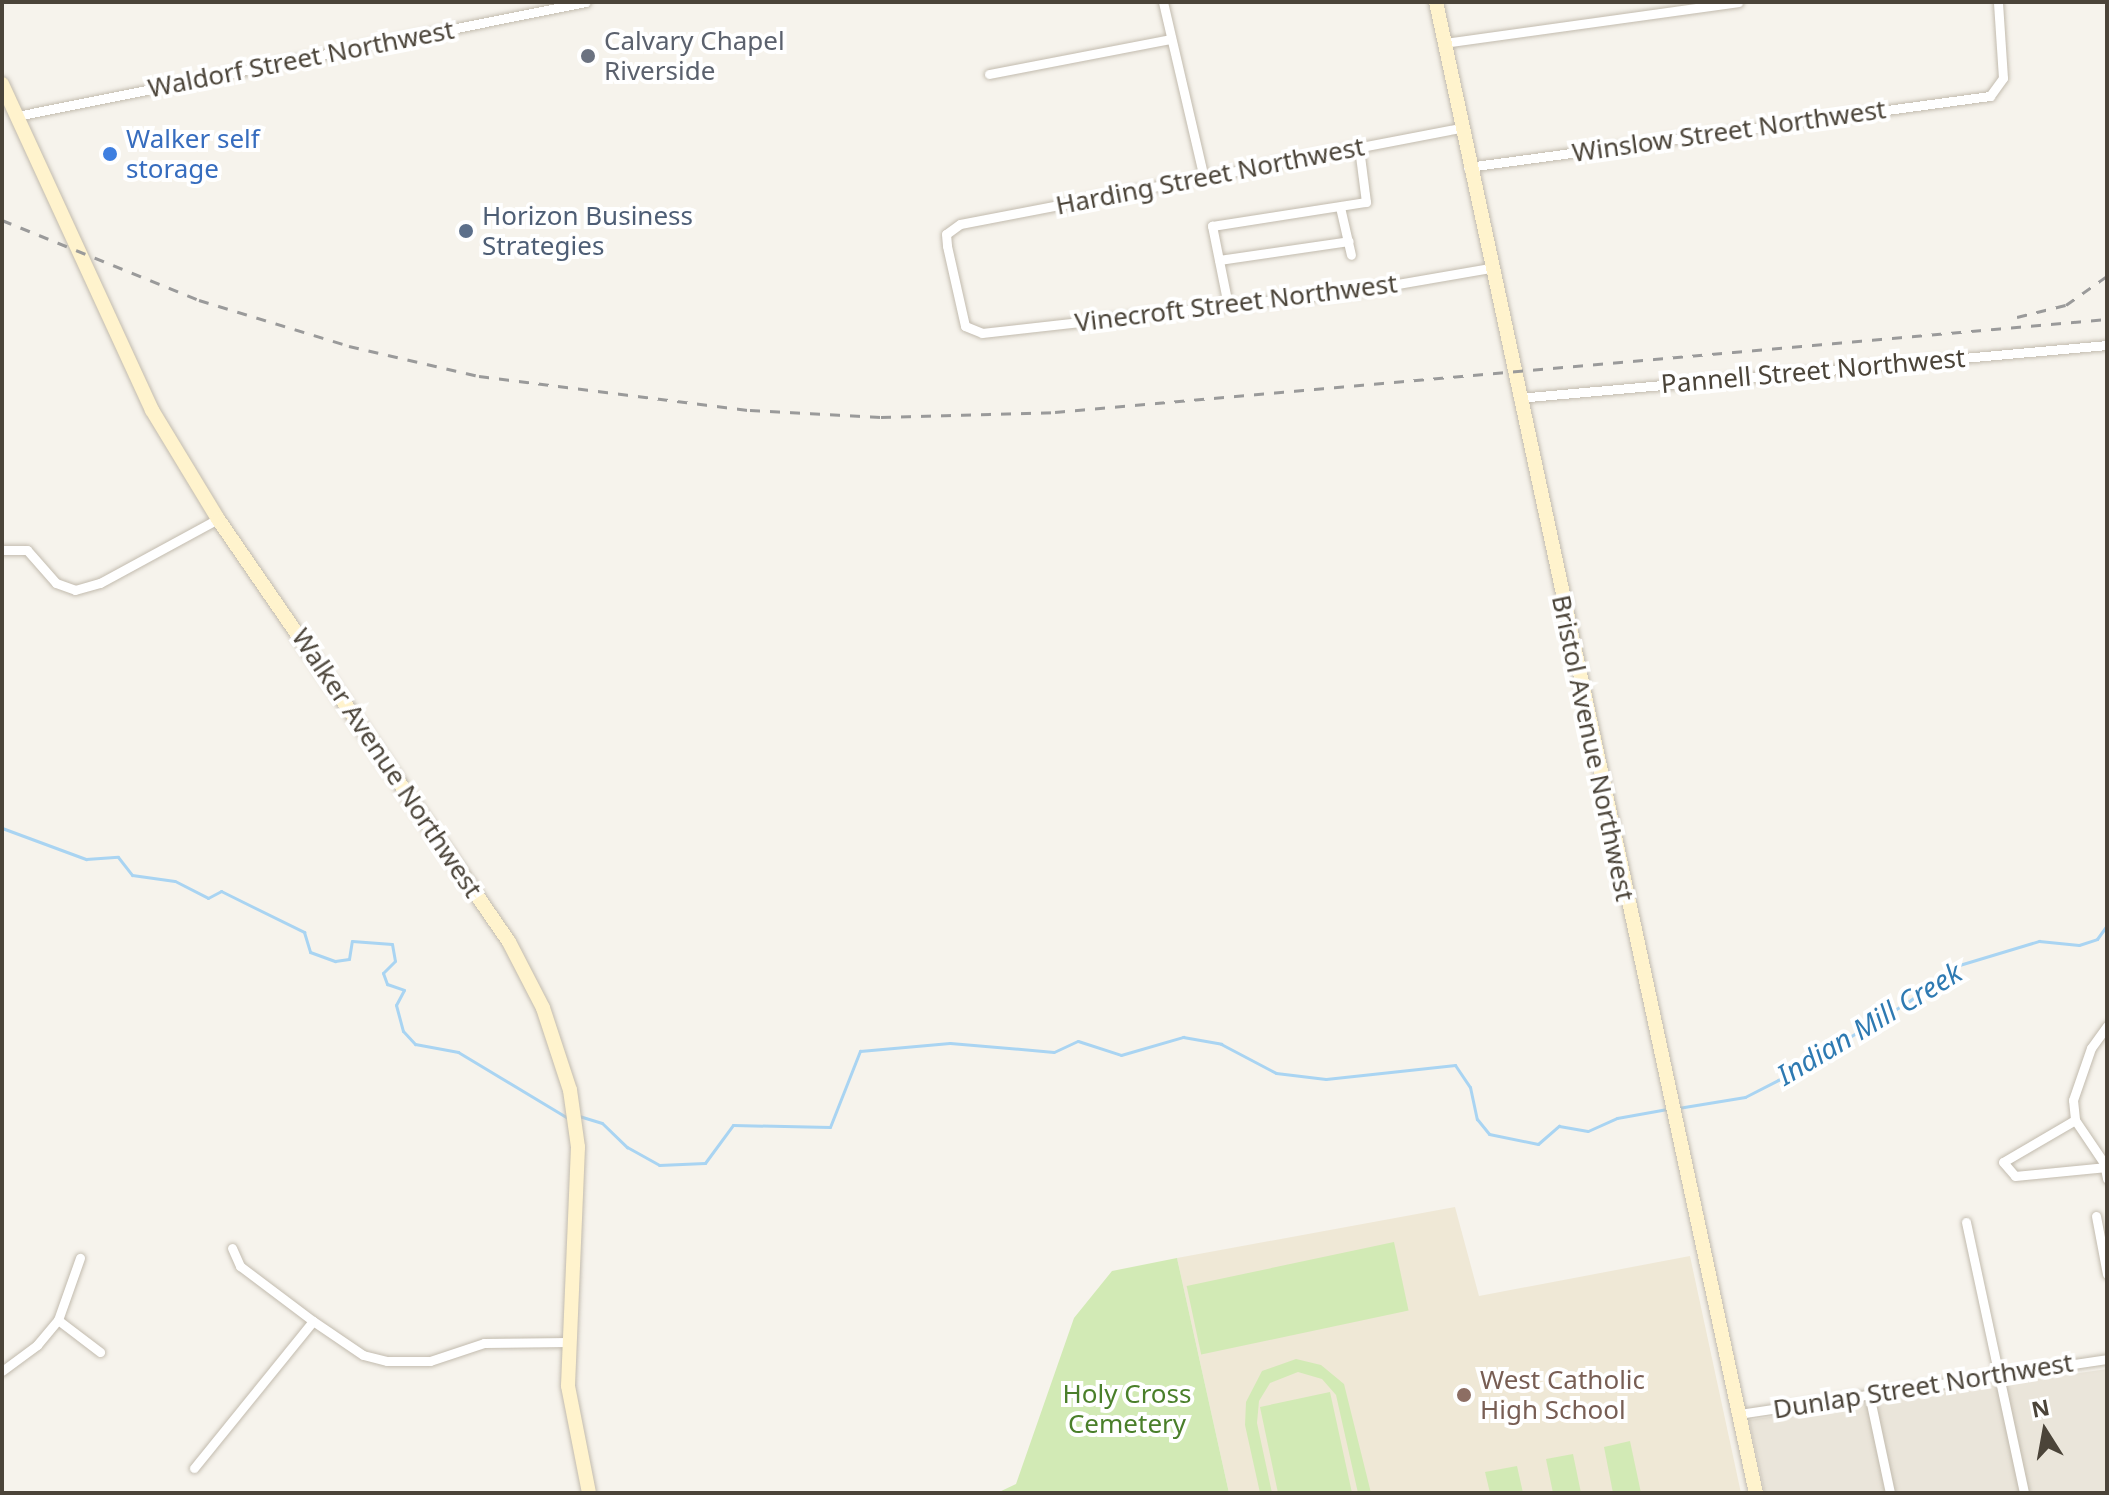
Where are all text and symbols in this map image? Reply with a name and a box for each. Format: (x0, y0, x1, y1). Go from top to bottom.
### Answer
street label: Waldorf Street Northwest (145, 14, 457, 104)
place label: Calvary Chapel Riverside (604, 25, 785, 86)
marker: Calvary Chapel Riverside (579, 47, 597, 65)
street label: Winslow Street Northwest (1570, 94, 1888, 168)
place label: Walker self storage (126, 123, 260, 184)
street label: Harding Street Northwest (1053, 131, 1367, 221)
marker: Walker self storage (101, 145, 119, 163)
place label: Horizon Business Strategies (482, 200, 693, 262)
marker: Horizon Business Strategies (457, 222, 475, 240)
street label: Vinecroft Street Northwest (1073, 268, 1399, 338)
street label: Pannell Street Northwest (1660, 342, 1966, 400)
street label: Bristol Avenue Northwest (1545, 592, 1641, 904)
street label: Walker Avenue Northwest (285, 623, 489, 903)
water label: Indian Mill Creek (1771, 955, 1967, 1091)
street label: Dunlap Street Northwest (1771, 1347, 2075, 1425)
place label: West Catholic High School (1480, 1364, 1645, 1426)
park label: Holy Cross Cemetery (1062, 1378, 1192, 1440)
marker: West Catholic High School (1455, 1386, 1473, 1404)
north arrow (2005, 1391, 2085, 1471)

